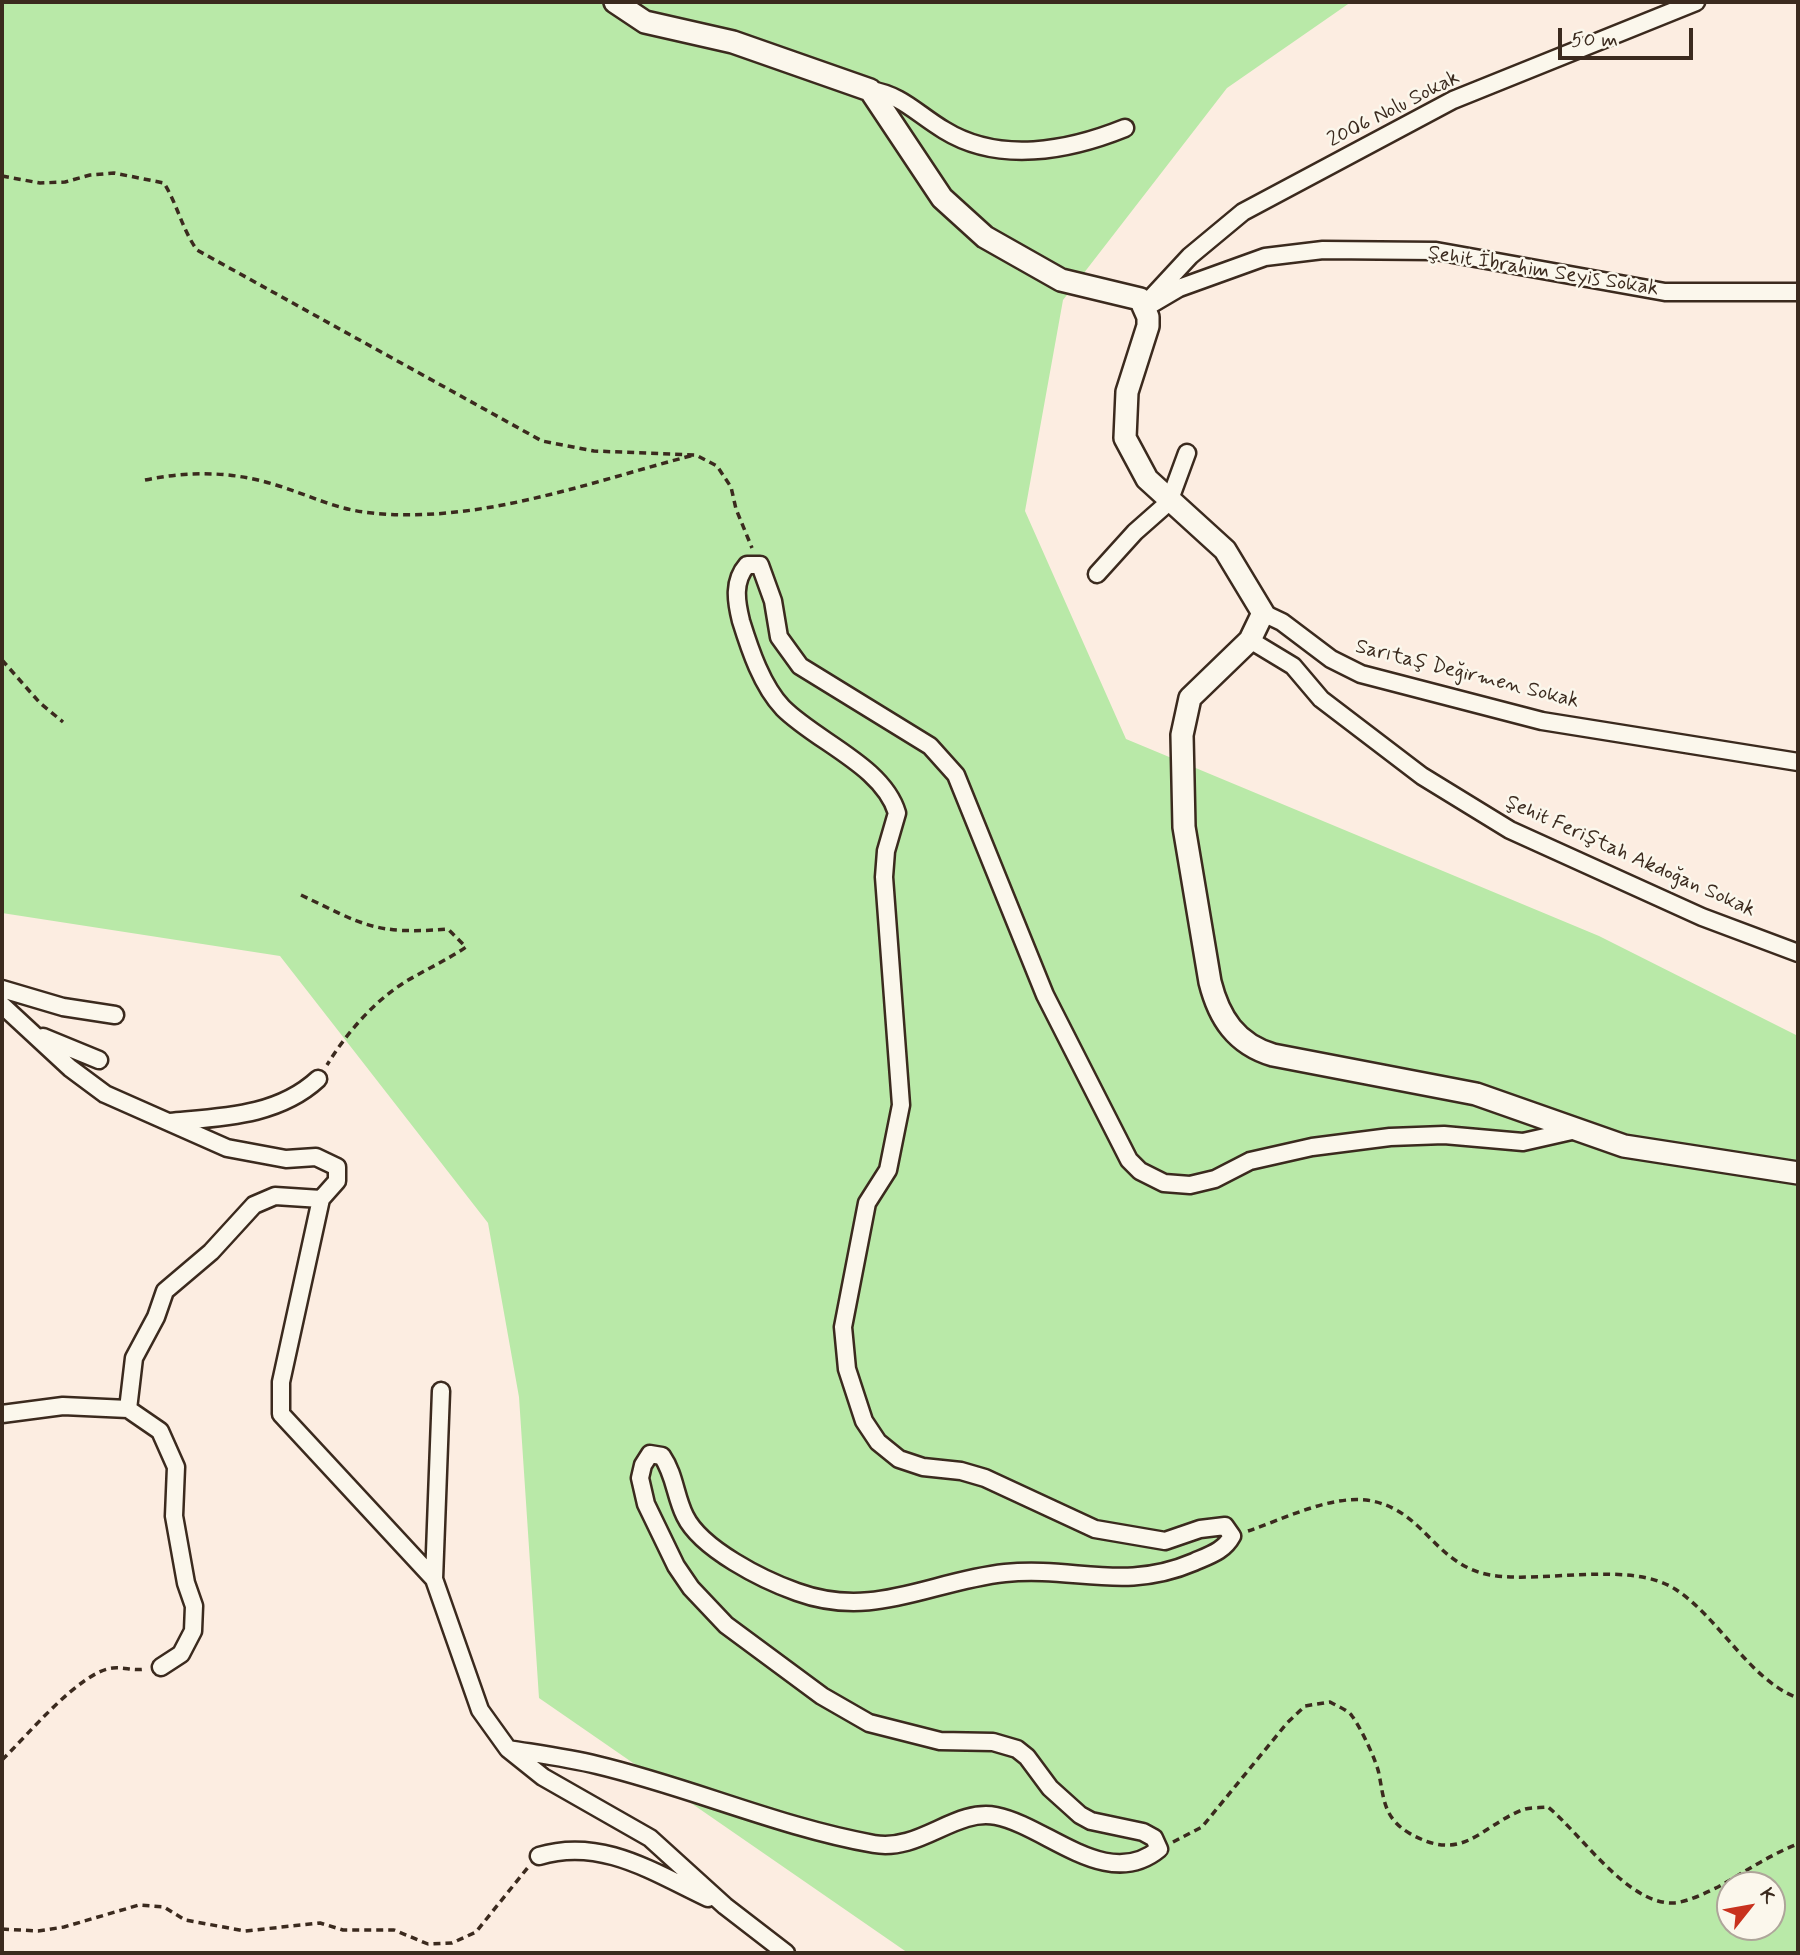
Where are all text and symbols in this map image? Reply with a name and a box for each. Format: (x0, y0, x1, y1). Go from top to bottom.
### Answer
scale bar (1562, 14, 1697, 58)
text: 50 m (1571, 26, 1618, 54)
street label: 2006 Nolu Sokak (1324, 66, 1464, 154)
street label: Şehit İbrahim Seyis Sokak (1426, 241, 1660, 303)
street label: Sarıtaş Değirmen Sokak (1352, 635, 1582, 715)
street label: Şehit Feriştah Akdoğan Sokak (1501, 790, 1759, 924)
north arrow (1716, 1871, 1786, 1941)
text: K (1754, 1884, 1782, 1908)

